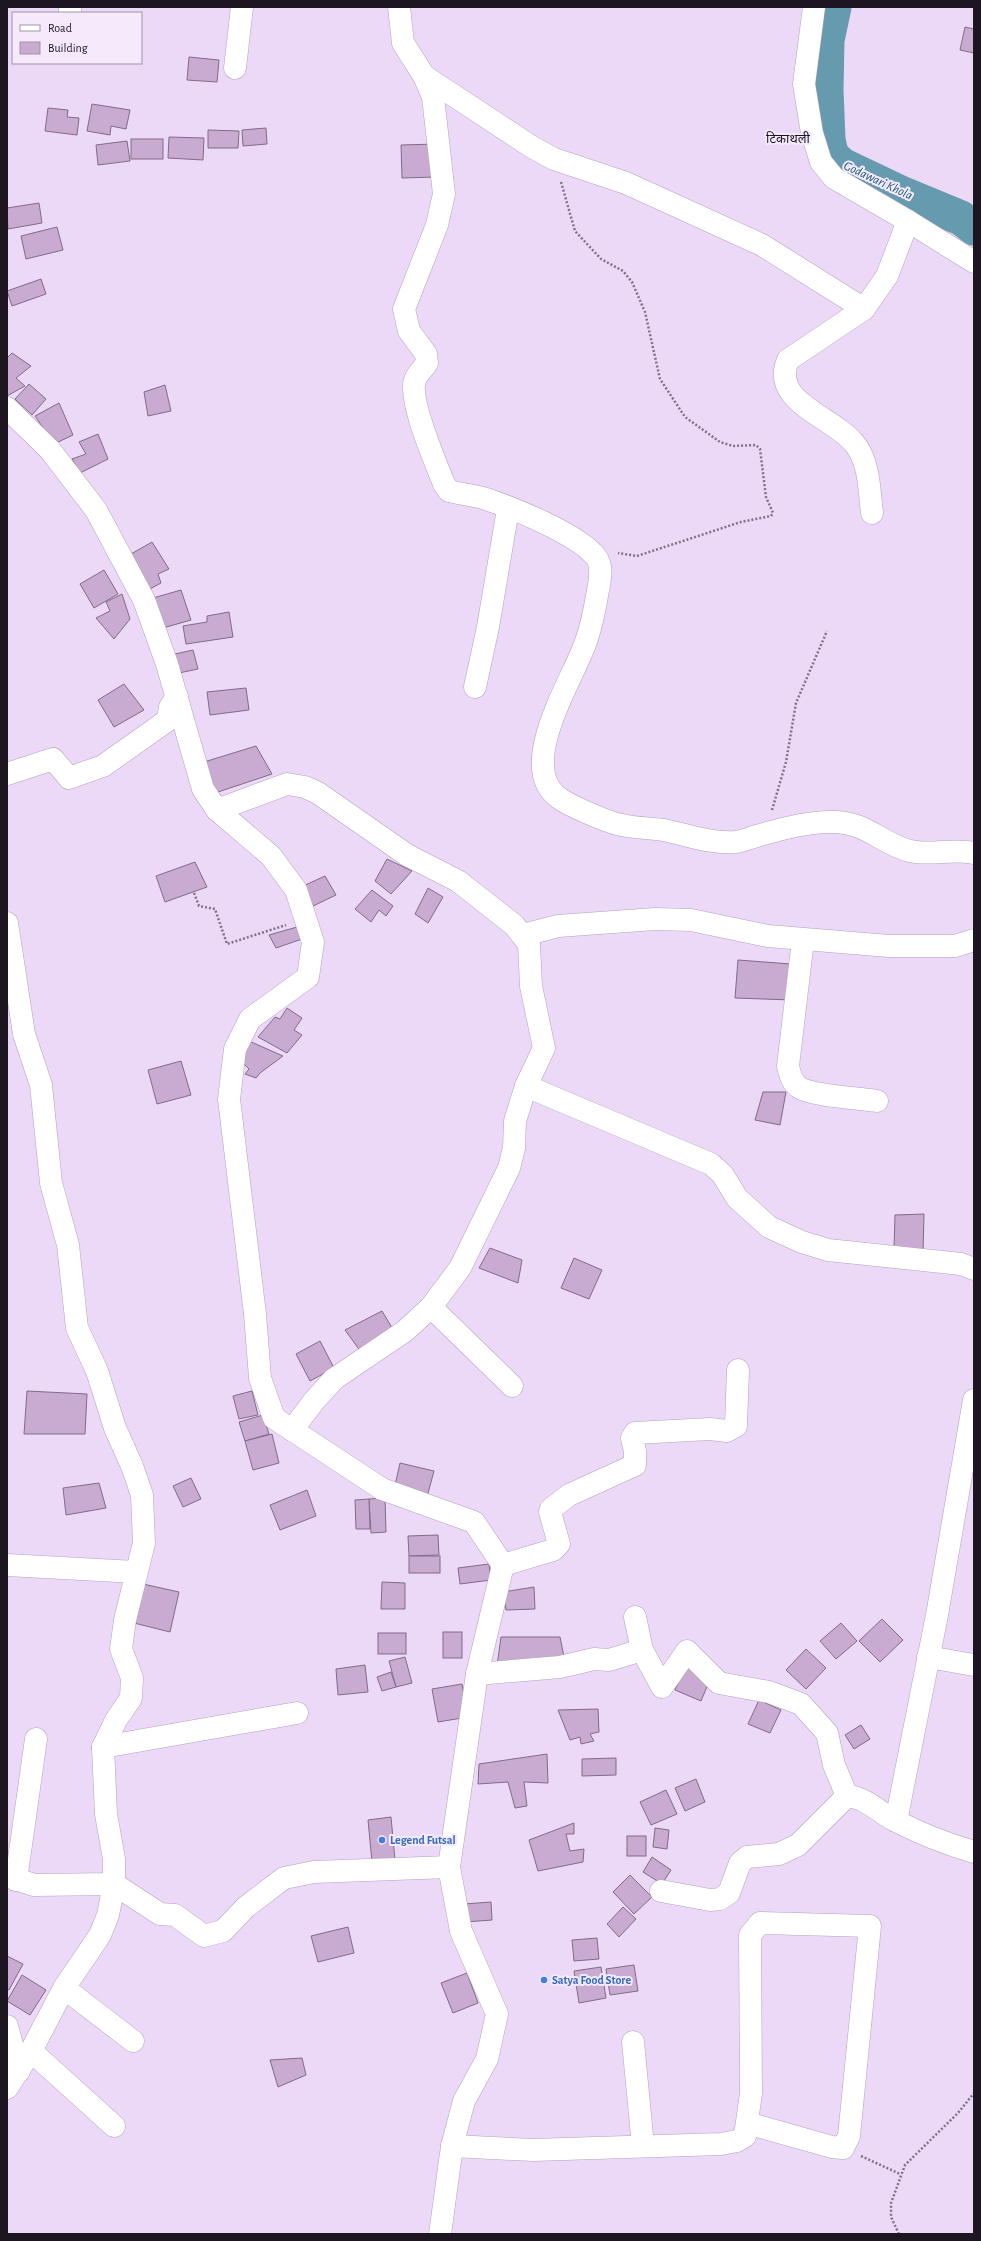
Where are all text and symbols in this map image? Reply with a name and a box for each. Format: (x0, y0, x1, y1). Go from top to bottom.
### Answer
legend (12, 12, 142, 64)
text: Road (48, 22, 72, 34)
text: Building (48, 42, 88, 54)
district label: टिकाथली (766, 131, 811, 146)
water label: Godawari Khola (842, 159, 915, 203)
place label: Legend Futsal (390, 1834, 456, 1846)
marker: Legend Futsal (377, 1835, 387, 1845)
place label: Satya Food Store (552, 1974, 632, 1987)
marker: Satya Food Store (539, 1975, 549, 1985)

